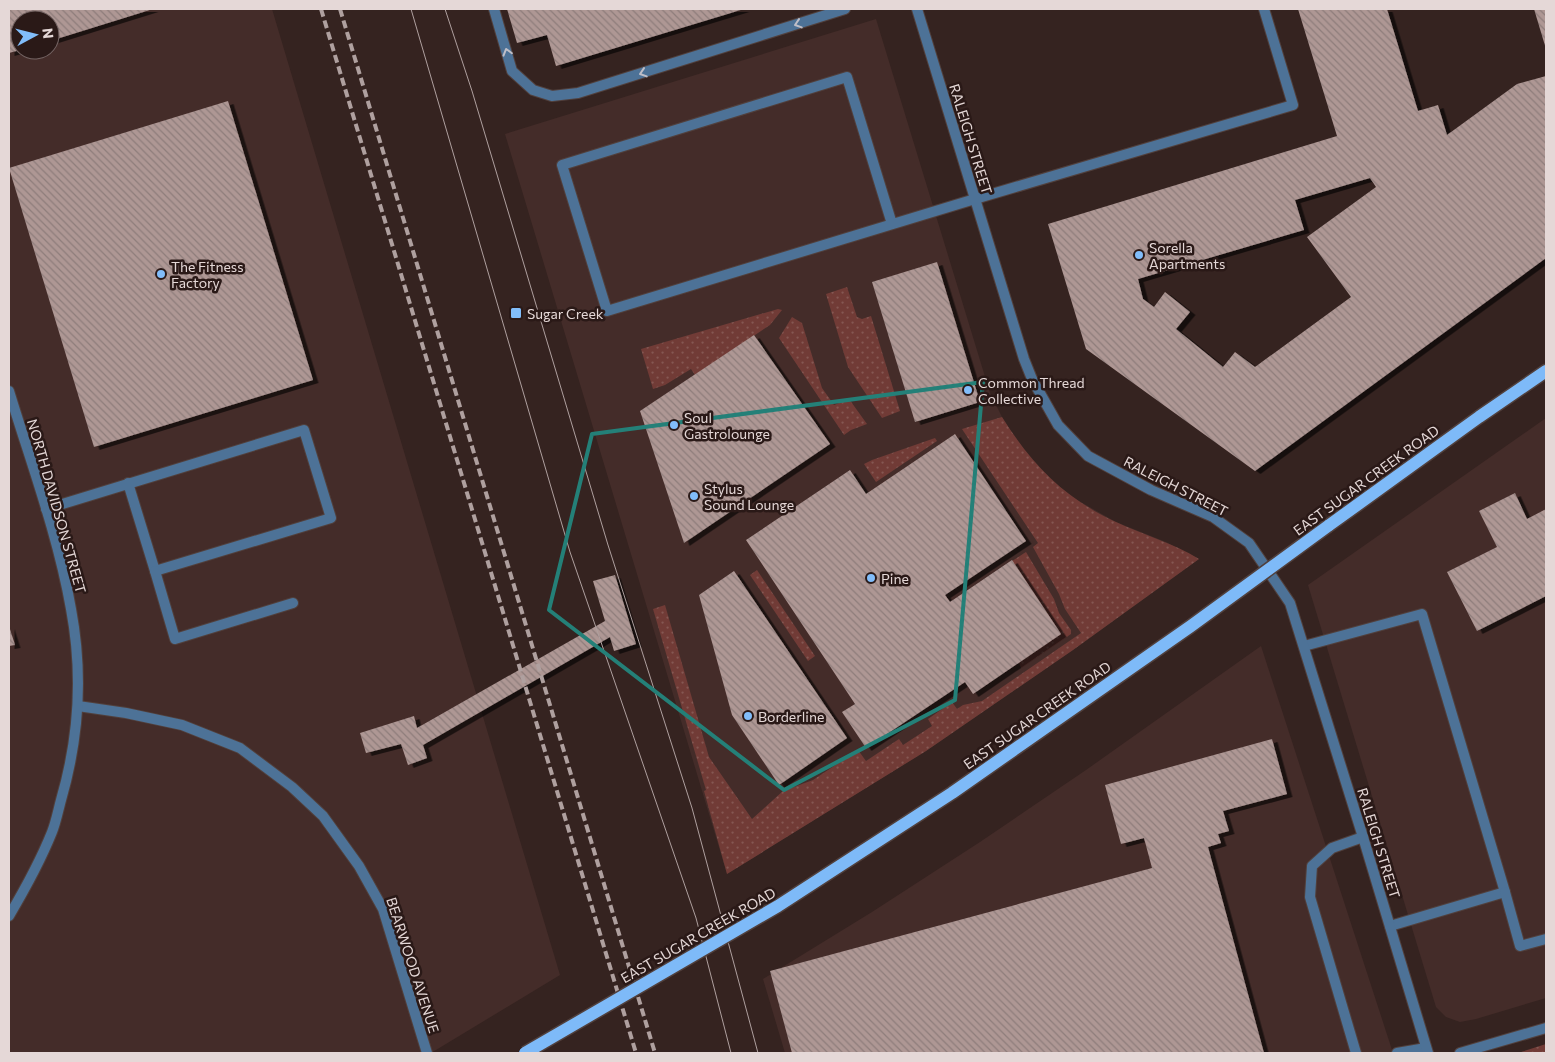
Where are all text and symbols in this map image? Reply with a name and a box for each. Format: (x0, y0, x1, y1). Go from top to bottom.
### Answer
north arrow (10, 10, 60, 60)
one-way arrow (795, 18, 803, 28)
text: N (39, 27, 57, 40)
one-way arrow (502, 48, 512, 56)
one-way arrow (640, 67, 648, 77)
street label: RALEIGH STREET (946, 82, 996, 196)
place label: Sorella Apartments (1149, 239, 1225, 272)
marker: Sorella Apartments (1133, 249, 1145, 261)
place label: The Fitness Factory (171, 258, 244, 291)
marker: The Fitness Factory (155, 268, 167, 280)
place label: Sugar Creek (527, 305, 604, 322)
marker: Sugar Creek (509, 306, 523, 320)
place label: Common Thread Collective (978, 374, 1085, 407)
marker: Common Thread Collective (962, 384, 974, 396)
place label: Soul Gastrolounge (684, 409, 770, 442)
street label: NORTH DAVIDSON STREET (24, 417, 90, 595)
marker: Soul Gastrolounge (668, 419, 680, 431)
street label: EAST SUGAR CREEK ROAD (1290, 421, 1442, 539)
street label: RALEIGH STREET (1121, 452, 1231, 520)
place label: Stylus Sound Lounge (704, 480, 794, 513)
marker: Stylus Sound Lounge (688, 490, 700, 502)
place label: Pine (881, 570, 909, 587)
marker: Pine (865, 572, 877, 584)
street label: EAST SUGAR CREEK ROAD (960, 658, 1114, 772)
place label: Borderline (758, 708, 824, 725)
marker: Borderline (742, 710, 754, 722)
street label: RALEIGH STREET (1354, 786, 1404, 900)
street label: EAST SUGAR CREEK ROAD (618, 884, 778, 986)
street label: BEARWOOD AVENUE (383, 895, 443, 1035)

